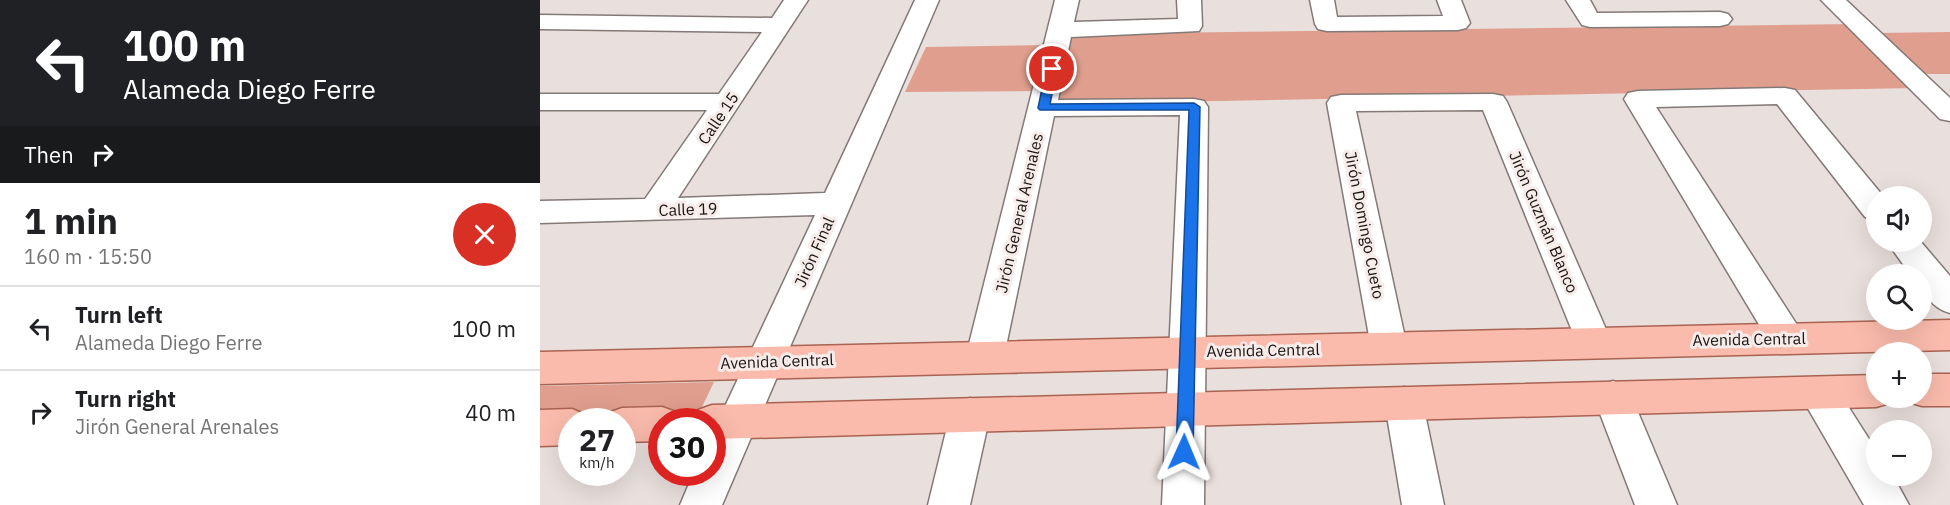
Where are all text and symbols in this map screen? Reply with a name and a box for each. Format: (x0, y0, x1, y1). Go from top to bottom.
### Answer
text: 100 m (123, 18, 246, 73)
icon: left (24, 24, 102, 102)
pin (1026, 43, 1077, 94)
icon: arrive (1035, 52, 1068, 85)
text: Alameda Diego Ferre (123, 71, 376, 106)
street label: Calle 15 (693, 88, 743, 148)
street label: Jirón General Arenales (991, 131, 1047, 295)
icon: right (86, 138, 119, 171)
text: Then (24, 140, 74, 169)
street label: Jirón Guzmán Blanco (1505, 148, 1583, 296)
street label: Jirón Domingo Cueto (1341, 150, 1389, 301)
map controls (1866, 186, 1932, 486)
button: sound (1866, 186, 1932, 252)
text: 1 min (24, 197, 118, 244)
street label: Calle 19 (658, 198, 718, 220)
button: close (453, 203, 516, 266)
street label: Jirón Final (790, 214, 838, 290)
text: 160 m · 15:50 (24, 243, 152, 270)
button: search (1866, 264, 1932, 330)
text: Turn left (75, 300, 163, 329)
icon: left (24, 312, 57, 345)
text: 100 m (452, 314, 516, 343)
street label: Avenida Central (1692, 328, 1806, 350)
text: Alameda Diego Ferre (75, 329, 262, 356)
street label: Avenida Central (1206, 339, 1320, 361)
button: + (1866, 342, 1932, 408)
street label: Avenida Central (720, 349, 834, 373)
text: Turn right (75, 384, 176, 413)
icon: right (24, 396, 57, 429)
text: 40 m (465, 398, 516, 427)
speed limit sign: 30 (648, 408, 726, 486)
text: Jirón General Arenales (75, 413, 279, 440)
text: 27 (579, 420, 615, 459)
position arrow (1152, 420, 1216, 484)
button: − (1866, 420, 1932, 486)
text: km/h (579, 453, 615, 472)

